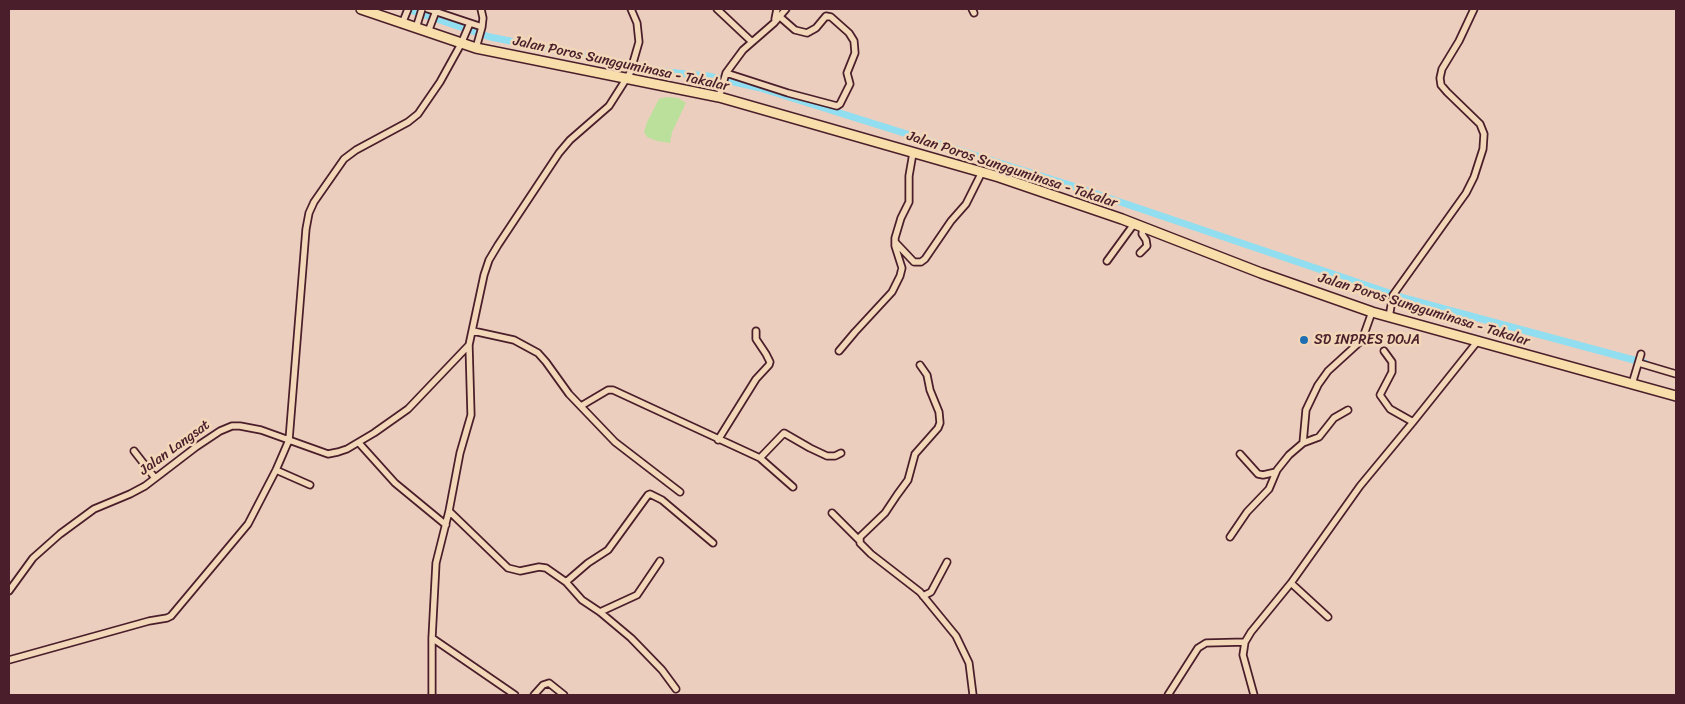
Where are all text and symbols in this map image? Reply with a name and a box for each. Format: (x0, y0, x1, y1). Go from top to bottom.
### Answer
street label: Jalan Poros Sungguminasa - Takalar (511, 33, 731, 95)
street label: Jalan Poros Sungguminasa - Takalar (905, 128, 1119, 212)
street label: Jalan Poros Sungguminasa - Takalar (1316, 270, 1532, 350)
place label: SD INPRES DOJA (1314, 332, 1420, 348)
marker: SD INPRES DOJA (1298, 334, 1310, 346)
street label: Jalan Langsat (137, 417, 213, 479)

